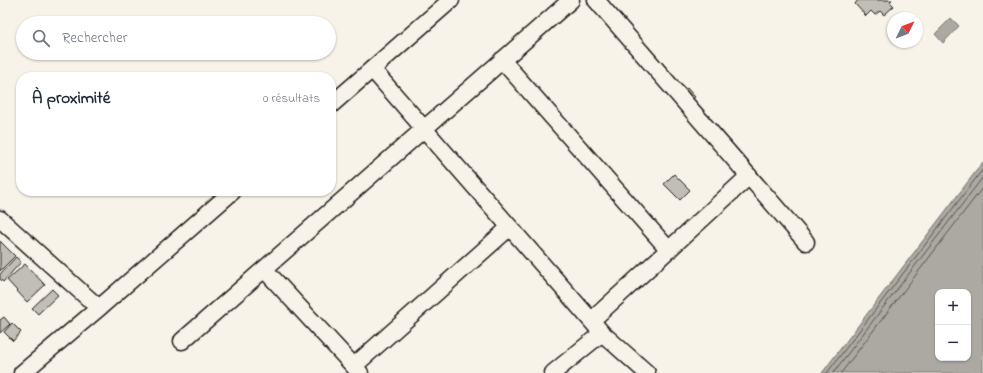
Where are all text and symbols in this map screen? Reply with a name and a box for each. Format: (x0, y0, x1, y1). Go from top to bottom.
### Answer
north arrow (887, 12, 923, 48)
search box (16, 16, 336, 60)
icon: search (30, 27, 52, 49)
text: Rechercher (62, 27, 127, 49)
text: À proximité (32, 86, 110, 111)
text: 0 résultats (263, 89, 320, 108)
map controls (935, 289, 971, 361)
button: + (935, 289, 971, 325)
button: − (935, 325, 971, 361)

